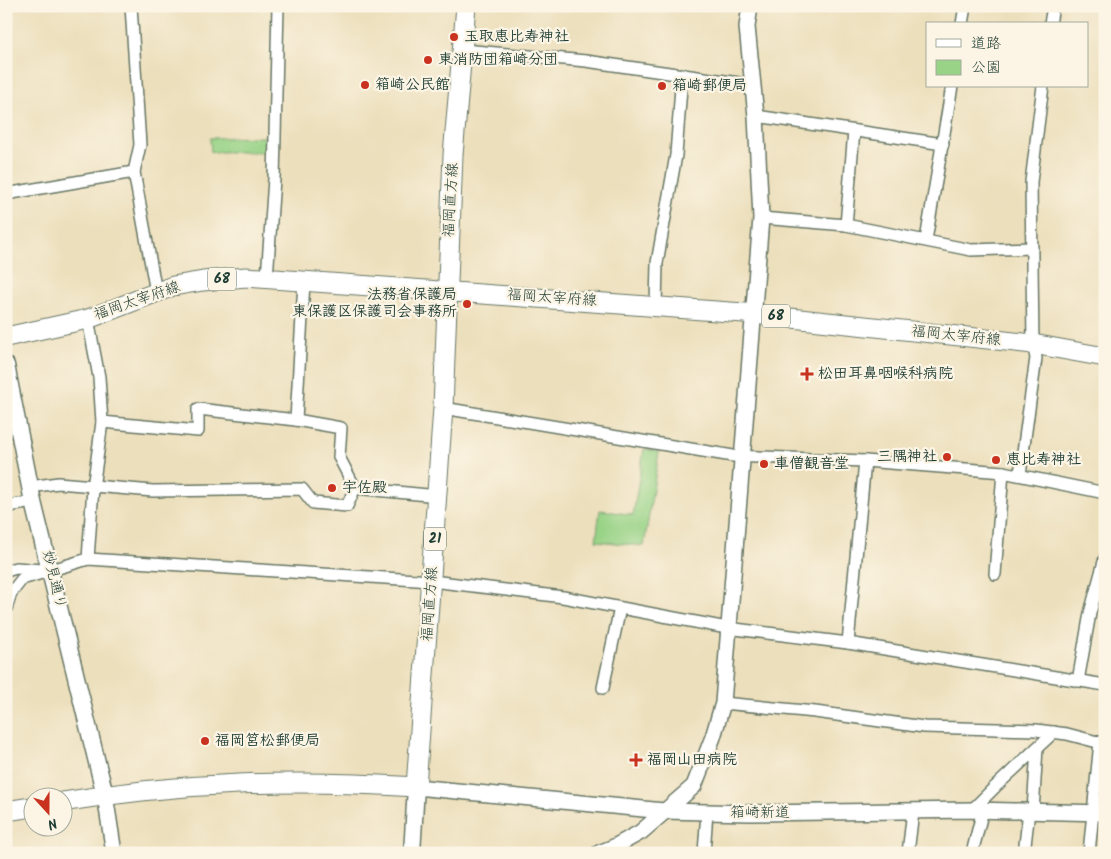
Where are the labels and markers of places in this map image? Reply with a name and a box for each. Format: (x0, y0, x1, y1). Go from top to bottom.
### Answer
place label: 玉取恵比寿神社 (464, 25, 569, 49)
marker: 玉取恵比寿神社 (448, 31, 460, 43)
place label: 東消防団箱崎分団 (438, 48, 558, 72)
marker: 東消防団箱崎分団 (422, 54, 434, 66)
place label: 箱崎公民館 (375, 73, 450, 97)
place label: 箱崎郵便局 (672, 74, 747, 98)
marker: 箱崎公民館 (359, 79, 371, 91)
marker: 箱崎郵便局 (656, 80, 668, 92)
place label: 法務省保護局 東保護区保護司会事務所 (292, 283, 457, 324)
marker: 法務省保護局 東保護区保護司会事務所 (461, 298, 473, 310)
place label: 松田耳鼻咽喉科病院 (818, 362, 953, 386)
marker: 松田耳鼻咽喉科病院 (800, 367, 814, 381)
place label: 三隅神社 (877, 445, 937, 469)
place label: 恵比寿神社 (1006, 448, 1081, 472)
marker: 三隅神社 (941, 451, 953, 463)
place label: 車僧観音堂 (774, 452, 849, 476)
marker: 恵比寿神社 (990, 454, 1002, 466)
marker: 車僧観音堂 (758, 458, 770, 470)
place label: 宇佐殿 (342, 476, 387, 500)
marker: 宇佐殿 (326, 482, 338, 494)
place label: 福岡筥松郵便局 (215, 729, 320, 753)
marker: 福岡筥松郵便局 (199, 735, 211, 747)
place label: 福岡山田病院 (647, 748, 737, 772)
marker: 福岡山田病院 (629, 753, 643, 767)

